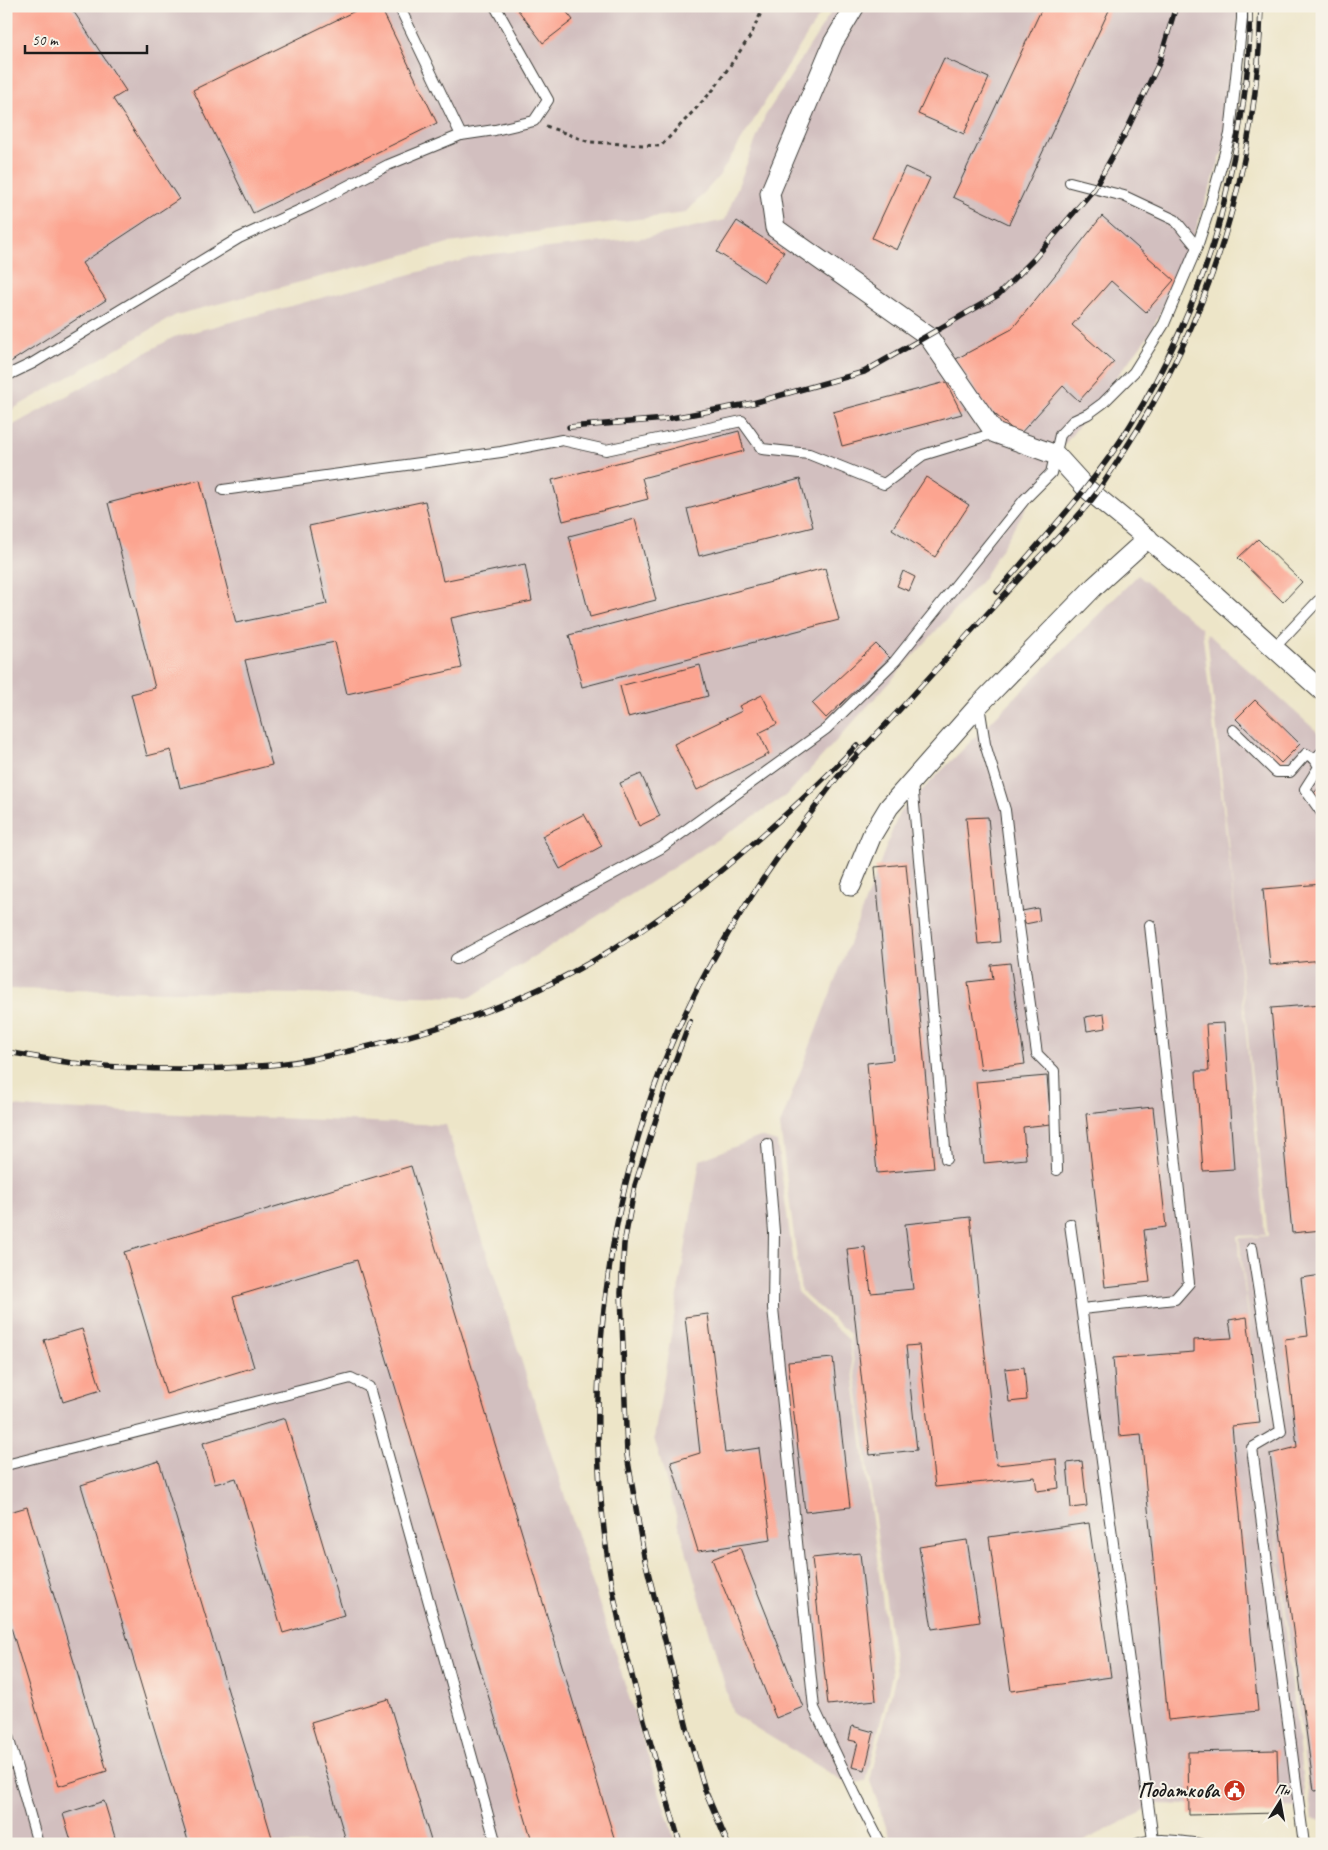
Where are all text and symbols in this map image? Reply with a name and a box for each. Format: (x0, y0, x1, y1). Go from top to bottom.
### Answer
scale bar (25, 22, 148, 54)
text: 50 m (32, 31, 59, 50)
place label: Податкова (1138, 1778, 1221, 1803)
public building icon: Податкова (1223, 1778, 1247, 1802)
north arrow (1256, 1778, 1306, 1828)
text: Пн (1274, 1780, 1292, 1800)

